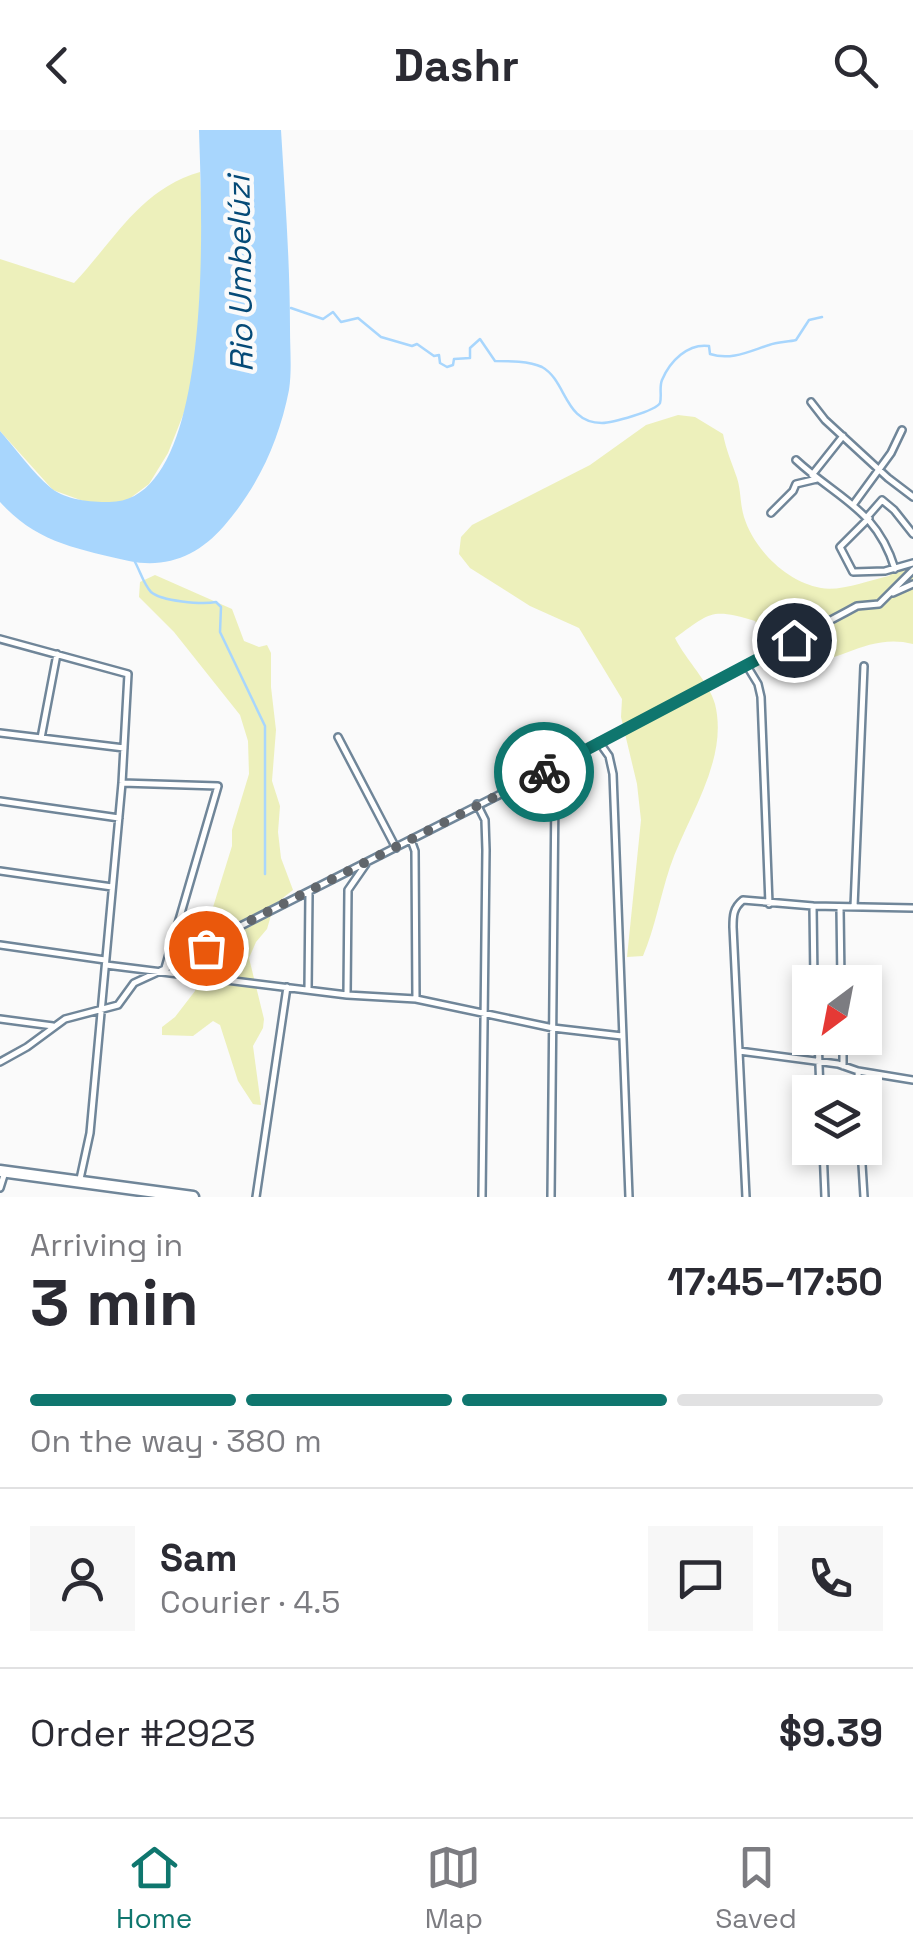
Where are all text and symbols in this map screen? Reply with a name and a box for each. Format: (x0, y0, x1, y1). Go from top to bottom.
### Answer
text: Dashr (394, 37, 519, 94)
icon: back (30, 38, 85, 93)
icon: search (828, 38, 883, 93)
water label: Rio Umbelúzi (218, 171, 262, 373)
pin (752, 598, 837, 683)
icon: home (767, 613, 822, 668)
courier (494, 722, 594, 822)
icon: bike (517, 745, 572, 800)
pin (164, 906, 249, 991)
icon: bag (179, 921, 234, 976)
north arrow (792, 965, 882, 1055)
map controls (792, 965, 882, 1165)
button: layers (792, 1075, 882, 1165)
text: Arriving in (30, 1225, 183, 1265)
text: 17:45–17:50 (667, 1258, 883, 1306)
text: 3 min (30, 1261, 199, 1344)
text: On the way · 380 m (30, 1421, 322, 1461)
button: person (30, 1526, 135, 1631)
button: chat (648, 1526, 753, 1631)
button: phone (778, 1526, 883, 1631)
text: Sam (160, 1534, 237, 1582)
text: Courier · 4.5 (160, 1582, 341, 1622)
text: Order #2923 (30, 1709, 256, 1757)
text: $9.39 (779, 1709, 883, 1757)
tab: Home (116, 1840, 192, 1936)
tab: Map (425, 1840, 483, 1936)
tab: Saved (715, 1840, 797, 1936)

